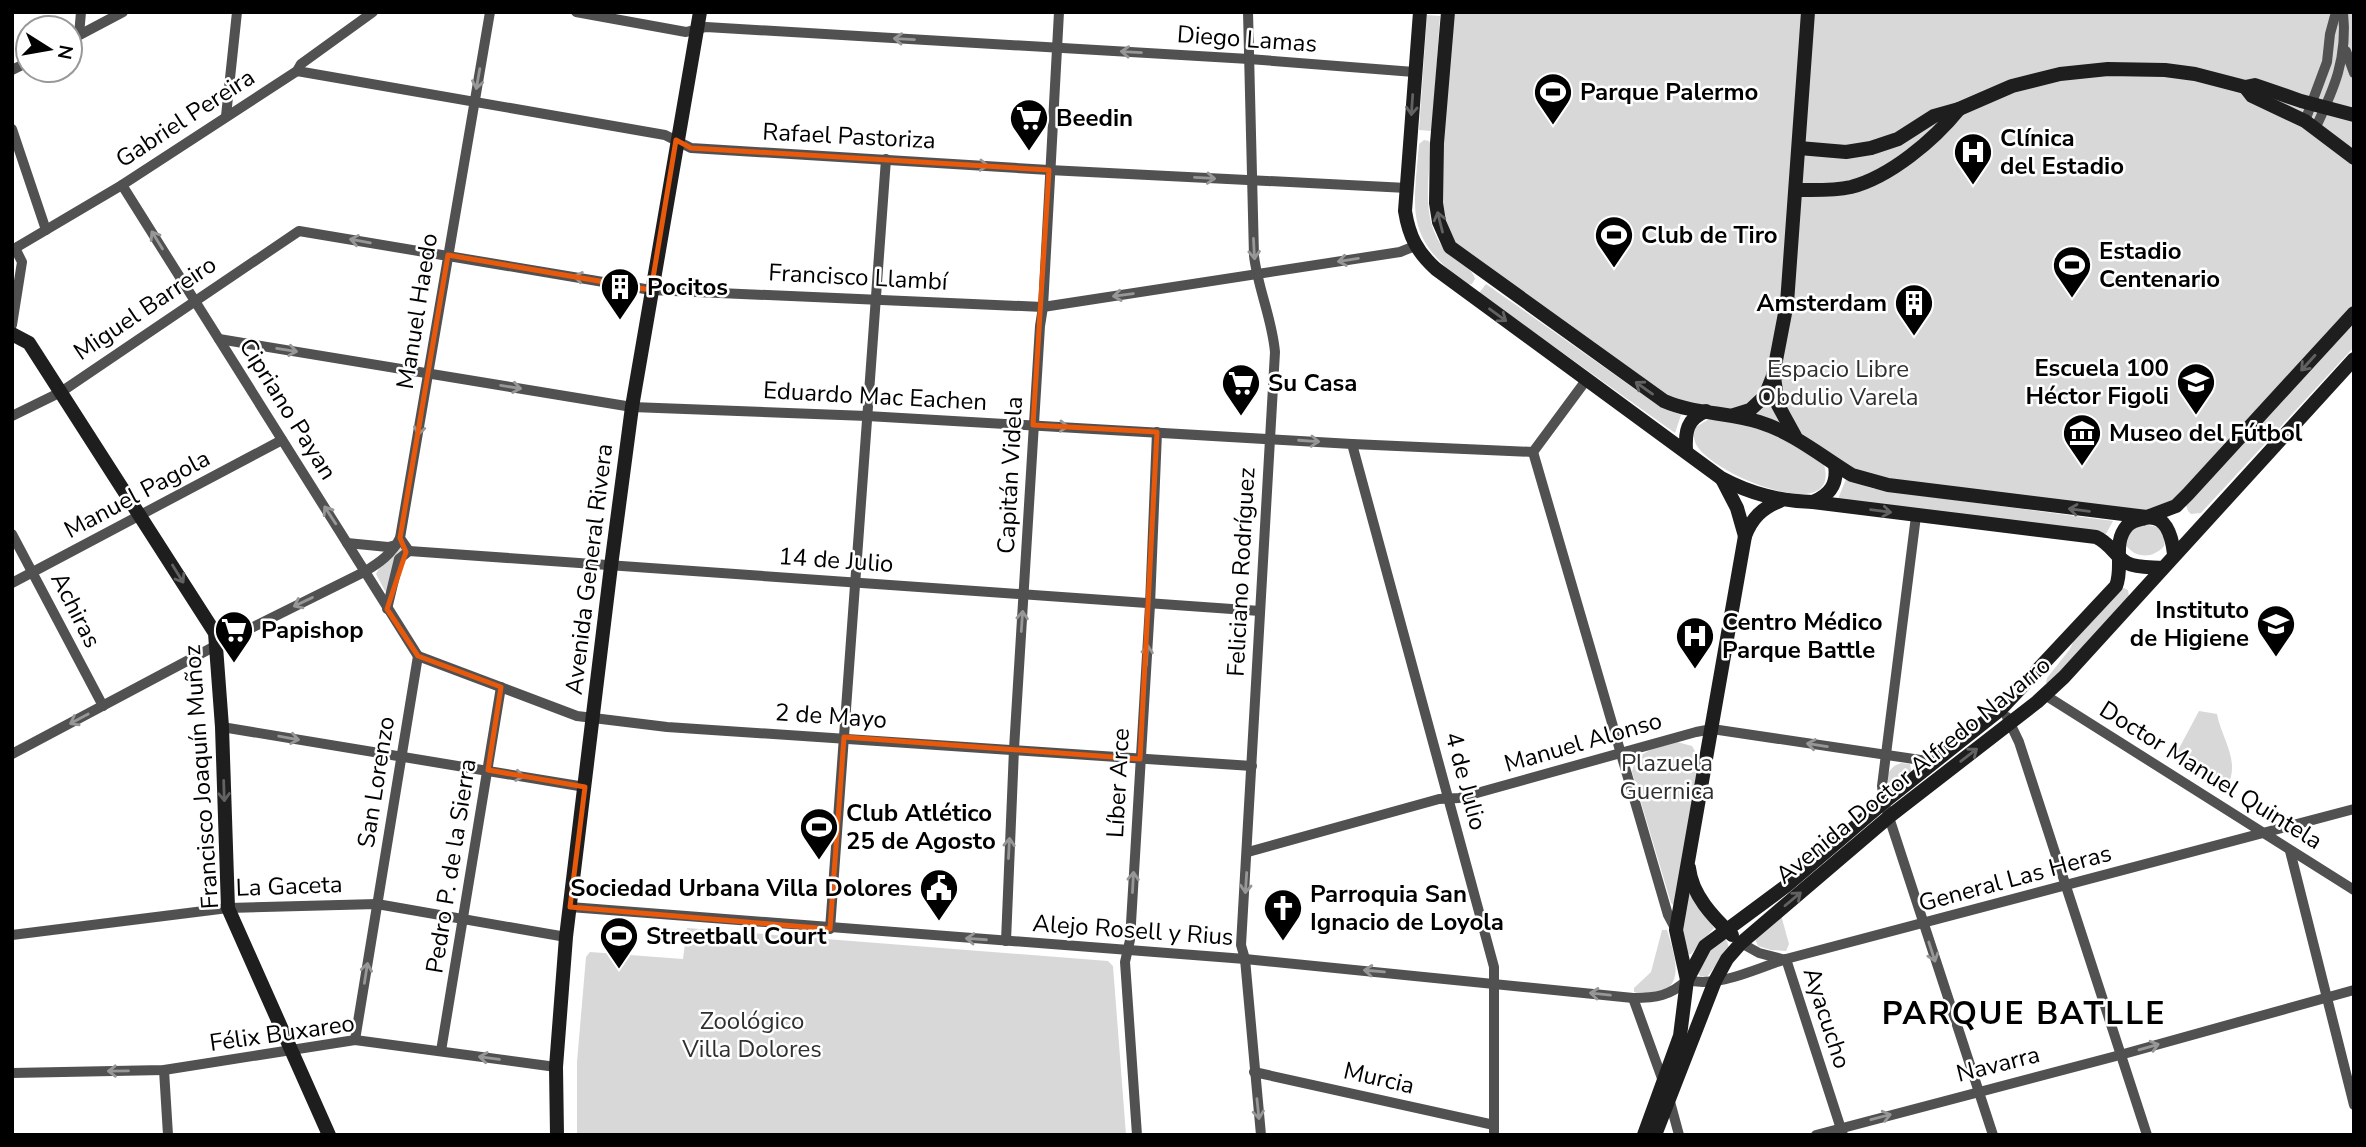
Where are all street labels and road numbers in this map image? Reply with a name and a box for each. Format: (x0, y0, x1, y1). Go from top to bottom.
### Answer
street label: Diego Lamas (1176, 18, 1318, 60)
street label: Gabriel Pereira (109, 61, 261, 175)
street label: Rafael Pastoriza (761, 115, 937, 157)
street label: Manuel Haedo (389, 231, 445, 391)
street label: Miguel Barreiro (67, 248, 223, 368)
street label: Francisco Llambí (768, 256, 950, 298)
street label: Cipriano Payan (232, 332, 344, 486)
street label: Eduardo Mac Eachen (762, 374, 988, 418)
street label: Capitán Videla (990, 395, 1030, 555)
street label: Manuel Pagola (58, 442, 216, 546)
street label: Avenida General Rivera (558, 442, 620, 696)
street label: Feliciano Rodríguez (1220, 467, 1262, 677)
street label: 14 de Julio (777, 540, 895, 580)
street label: Achiras (43, 567, 109, 653)
street label: Francisco Joaquín Muñoz (176, 644, 226, 910)
street label: Avenida Doctor Alfredo Navarro (1769, 649, 2057, 891)
street label: Doctor Manuel Quintela (2094, 693, 2328, 857)
street label: 2 de Mayo (774, 696, 888, 736)
street label: Manuel Alonso (1500, 704, 1666, 780)
street label: San Lorenzo (350, 714, 402, 850)
street label: Líber Arce (1099, 727, 1137, 839)
street label: 4 de Julio (1438, 728, 1494, 834)
street label: Pedro P. de la Sierra (418, 756, 484, 976)
street label: General Las Heras (1915, 837, 2115, 919)
street label: La Gaceta (235, 868, 343, 904)
street label: Alejo Rosell y Rius (1031, 907, 1235, 953)
street label: Ayacucho (1796, 963, 1858, 1073)
street label: Félix Buxareo (207, 1007, 357, 1059)
street label: Navarra (1953, 1038, 2043, 1090)
street label: Murcia (1340, 1054, 1418, 1102)

